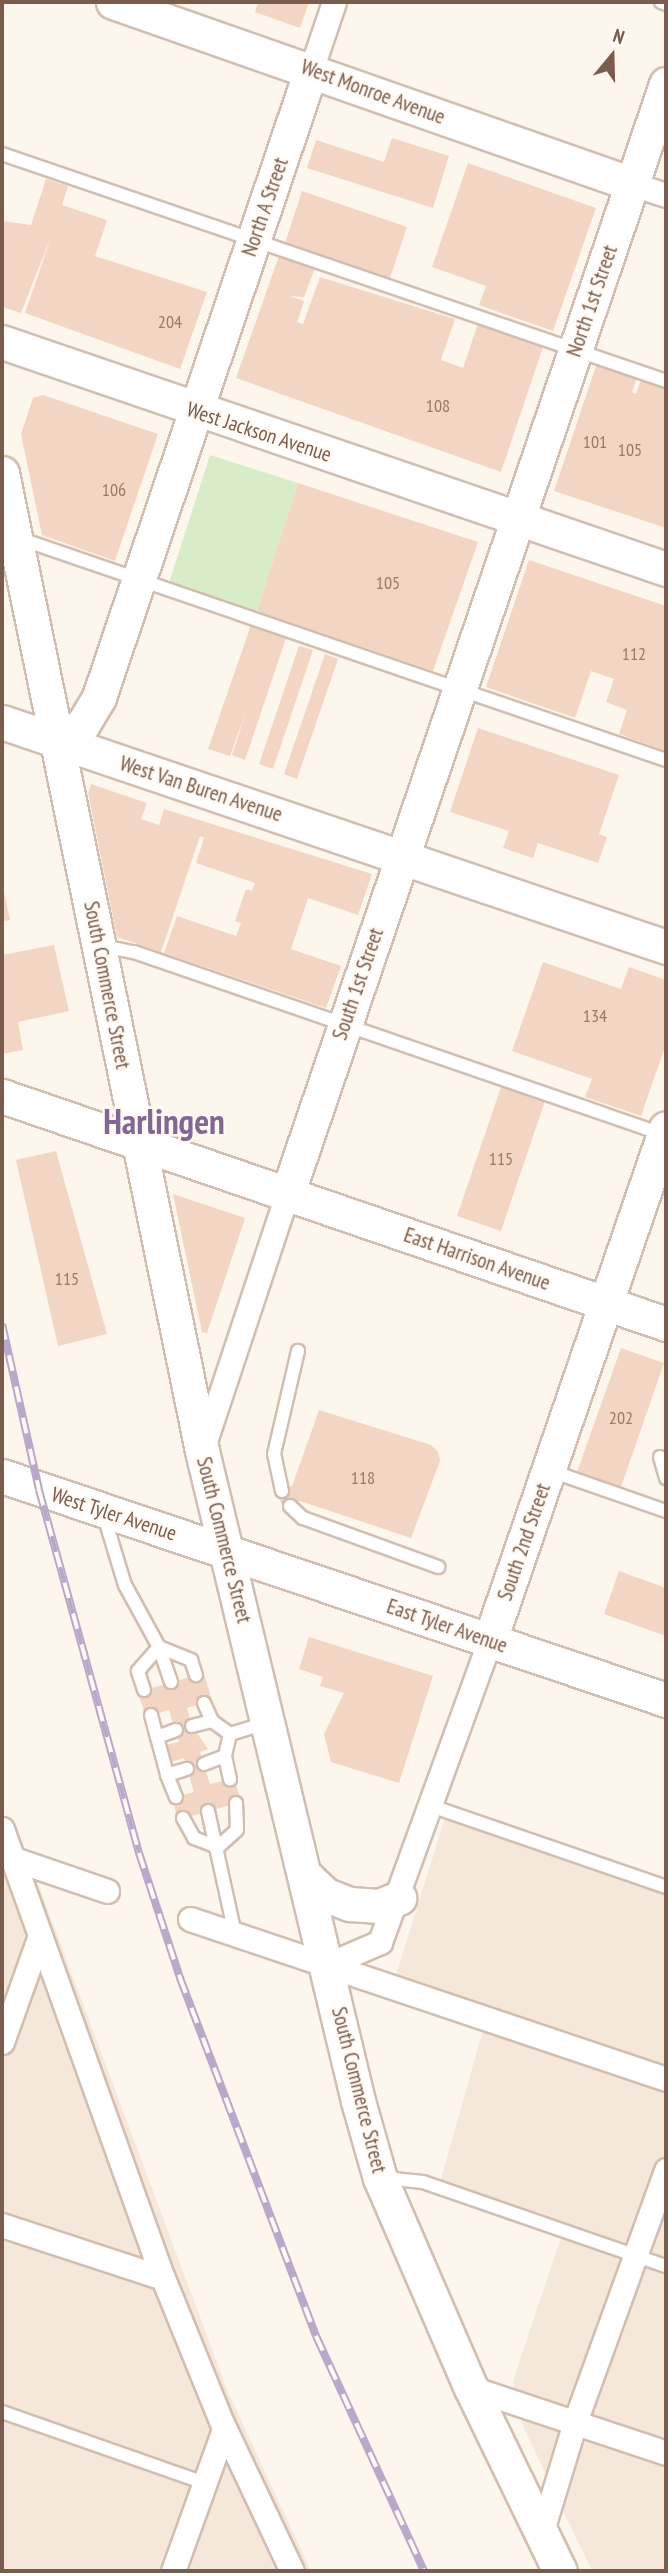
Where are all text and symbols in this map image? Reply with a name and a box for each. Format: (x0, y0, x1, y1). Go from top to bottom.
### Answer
north arrow (577, 21, 647, 91)
text: N (610, 23, 628, 49)
street label: West Monroe Avenue (297, 54, 449, 130)
street label: North A Street (236, 154, 294, 260)
street label: North 1st Street (561, 242, 623, 360)
house number: 204 (158, 311, 182, 333)
house number: 108 (426, 395, 450, 417)
street label: West Jackson Avenue (183, 397, 335, 467)
house number: 101 (583, 431, 607, 453)
house number: 105 (618, 439, 642, 461)
house number: 106 (102, 479, 126, 501)
house number: 105 (376, 572, 400, 594)
house number: 112 (622, 643, 646, 665)
street label: West Van Buren Avenue (116, 751, 286, 827)
street label: South Commerce Street (78, 899, 136, 1071)
street label: South 1st Street (327, 925, 389, 1043)
house number: 134 (583, 1005, 607, 1027)
district label: Harlingen (103, 1100, 225, 1142)
house number: 115 (489, 1148, 513, 1170)
street label: East Harrison Avenue (400, 1222, 554, 1296)
house number: 115 (55, 1268, 79, 1290)
house number: 202 (609, 1407, 633, 1429)
street label: South Commerce Street (191, 1454, 257, 1626)
house number: 118 (351, 1467, 375, 1489)
street label: South 2nd Street (492, 1480, 556, 1604)
street label: West Tyler Avenue (48, 1482, 180, 1546)
street label: East Tyler Avenue (383, 1593, 511, 1659)
street label: South Commerce Street (326, 2004, 392, 2176)

